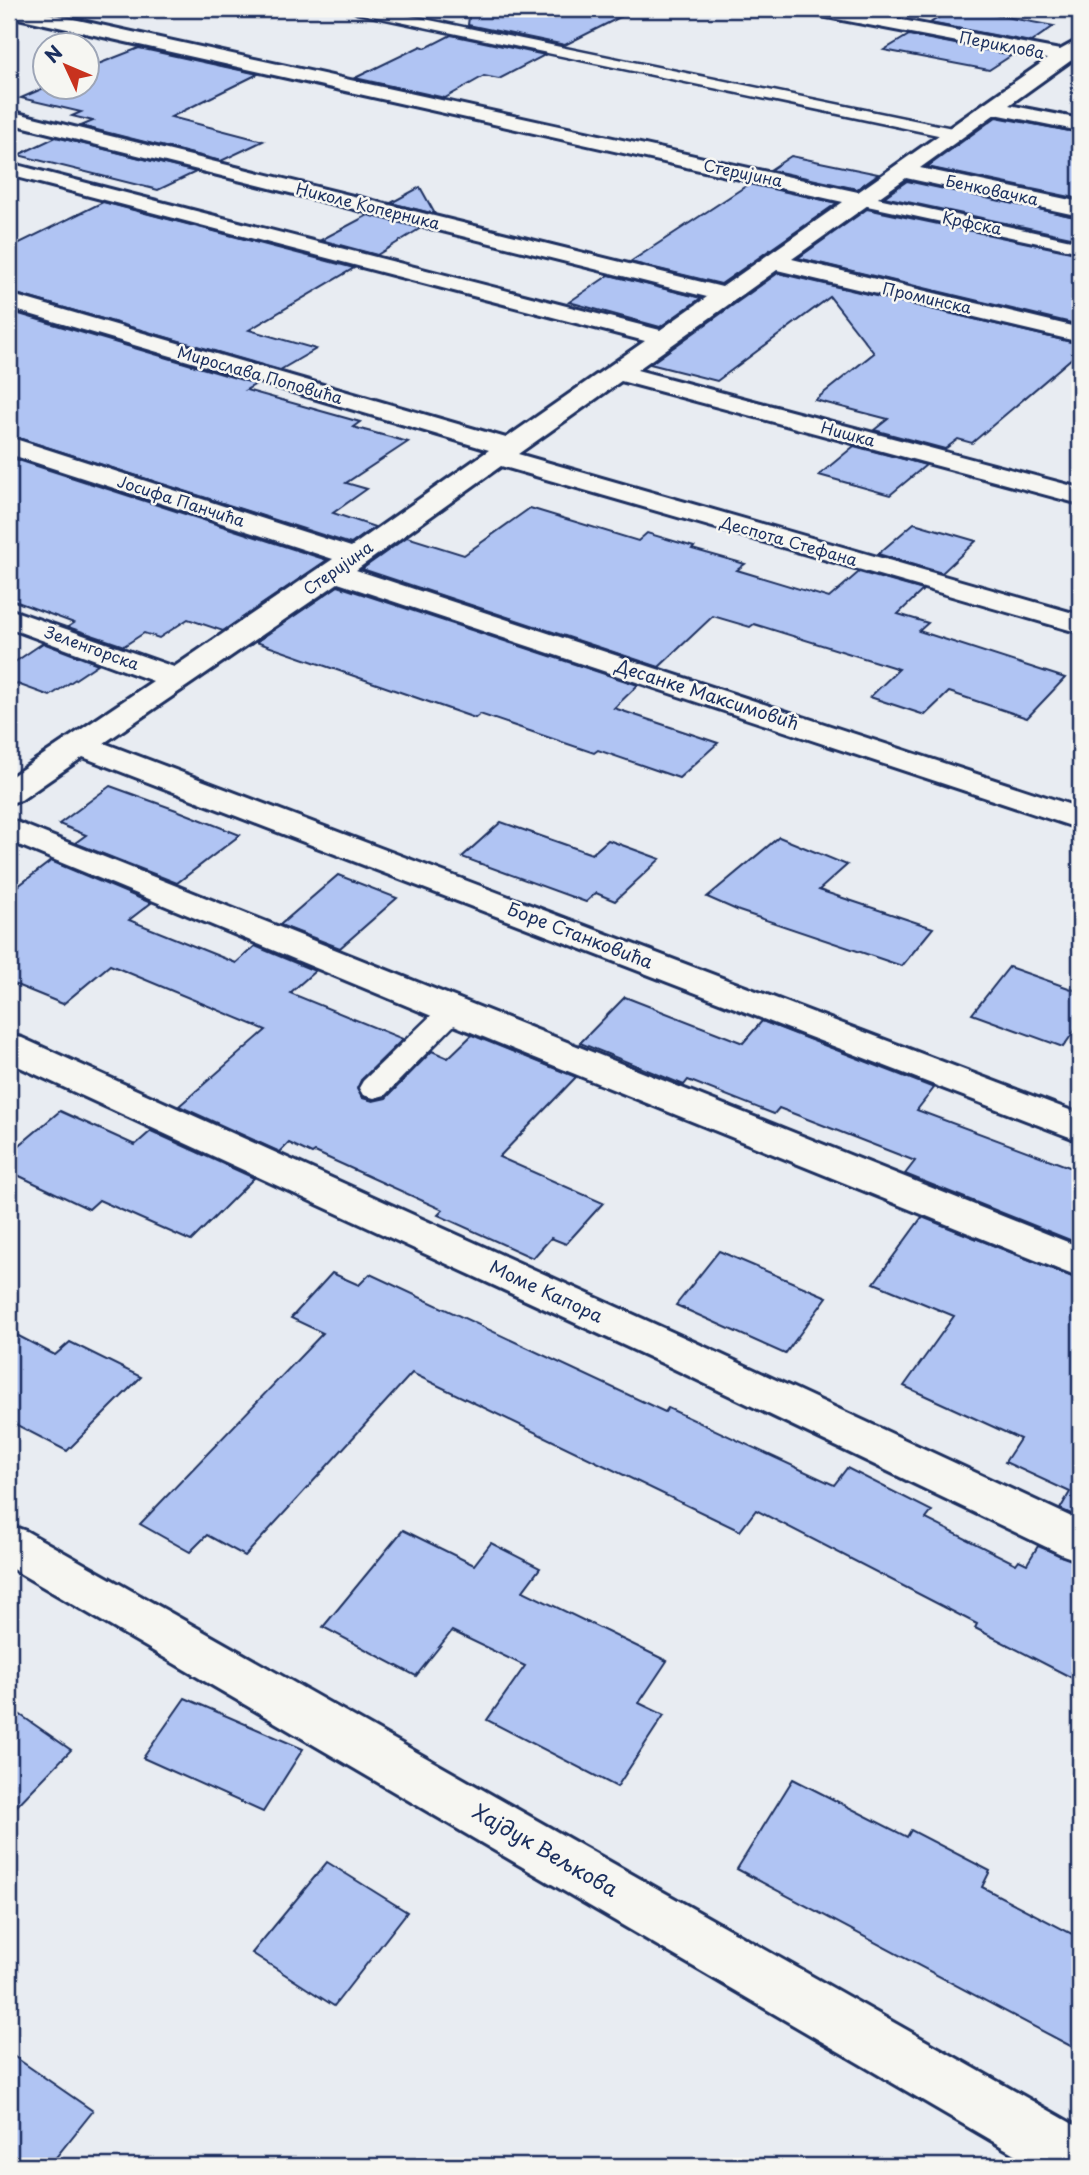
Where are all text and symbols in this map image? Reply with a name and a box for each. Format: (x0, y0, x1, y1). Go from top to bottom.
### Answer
street label: Периклова (958, 24, 1047, 64)
north arrow (32, 32, 102, 102)
text: N (38, 38, 68, 69)
street label: Стеријина (701, 152, 785, 192)
street label: Бенковачка (944, 167, 1041, 211)
street label: Николе Коперника (294, 176, 443, 235)
street label: Крфска (940, 204, 1004, 240)
street label: Проминска (880, 275, 974, 319)
street label: Мирослава Поповића (175, 339, 346, 409)
street label: Нишка (818, 414, 878, 452)
street label: Јосифа Панчића (114, 468, 248, 532)
street label: Деспота Стефана (717, 509, 860, 571)
street label: Стеријина (298, 534, 377, 600)
street label: Зеленгорска (42, 619, 143, 675)
street label: Десанке Максимовић (611, 651, 803, 736)
street label: Боре Станковића (504, 894, 658, 975)
street label: Моме Капора (486, 1253, 608, 1329)
street label: Хајдук Вељкова (467, 1795, 625, 1904)

